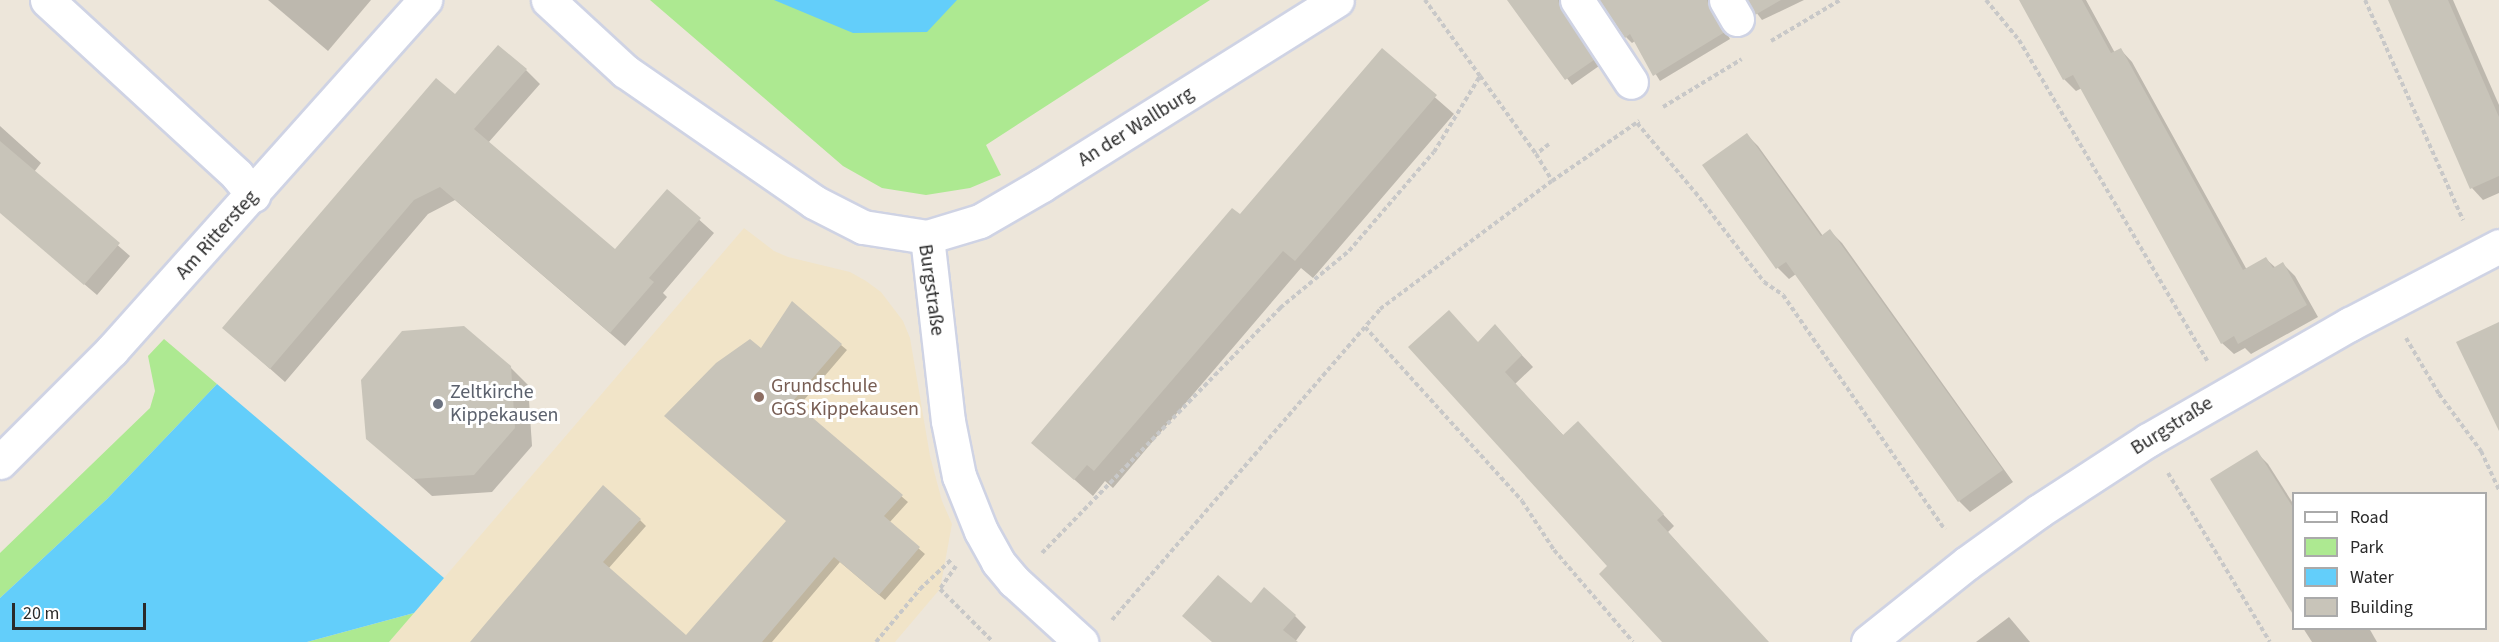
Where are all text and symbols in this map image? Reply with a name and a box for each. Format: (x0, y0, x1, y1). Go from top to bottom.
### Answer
street label: An der Wallburg (1074, 82, 1198, 172)
street label: Am Rittersteg (171, 185, 263, 285)
street label: Burgstraße (913, 243, 949, 337)
place label: Grundschule GGS Kippekausen (771, 374, 919, 421)
place label: Zeltkirche Kippekausen (450, 380, 559, 427)
marker: Grundschule GGS Kippekausen (752, 390, 766, 404)
street label: Burgstraße (2127, 391, 2217, 461)
marker: Zeltkirche Kippekausen (431, 397, 445, 411)
legend (2292, 492, 2487, 630)
text: Road (2350, 505, 2389, 530)
text: Park (2350, 535, 2384, 560)
text: Water (2350, 565, 2394, 590)
scale bar (15, 591, 148, 629)
text: Building (2350, 595, 2413, 620)
text: 20 m (23, 601, 59, 626)

